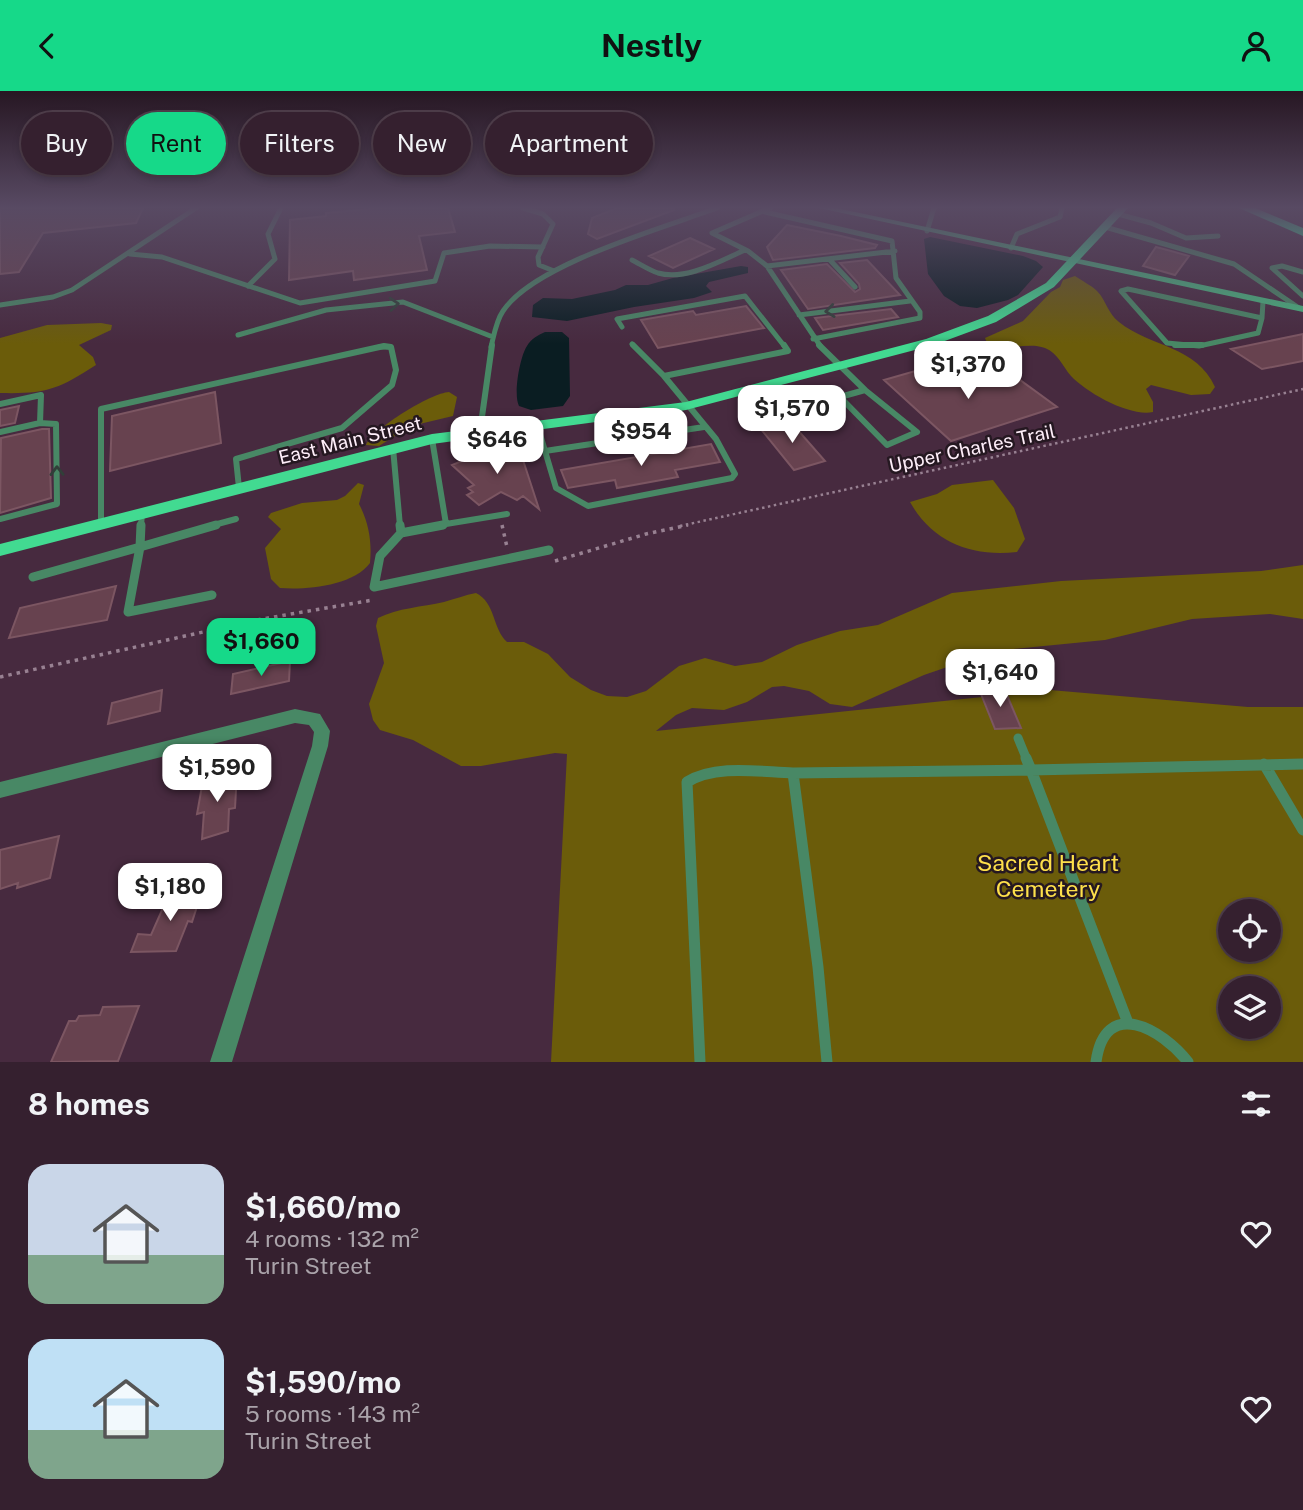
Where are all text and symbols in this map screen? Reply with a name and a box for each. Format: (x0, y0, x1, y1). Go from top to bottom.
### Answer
icon: back (28, 27, 66, 65)
text: Nestly (601, 27, 702, 64)
icon: person (1237, 27, 1275, 65)
chip: Buy (21, 112, 112, 175)
chip: Rent (126, 112, 226, 175)
chip: Filters (240, 112, 359, 175)
chip: New (373, 112, 471, 175)
chip: Apartment (485, 112, 653, 175)
one-way arrow (389, 297, 400, 312)
one-way arrow (824, 303, 836, 318)
pin: $1,370 (911, 341, 1025, 401)
text: $1,370 (930, 350, 1006, 377)
pin: $1,570 (735, 385, 849, 445)
text: $1,570 (754, 394, 830, 421)
pin: $954 (600, 409, 682, 468)
street label: East Main Street (276, 412, 424, 468)
pin: $646 (456, 417, 538, 476)
text: $954 (610, 417, 672, 444)
street label: Upper Charles Trail (887, 420, 1057, 476)
text: $646 (466, 425, 528, 452)
one-way arrow (49, 465, 65, 476)
pin: $1,660 (204, 619, 318, 678)
text: $1,660 (223, 627, 299, 654)
pin: $1,640 (943, 649, 1057, 709)
text: $1,640 (962, 658, 1038, 685)
pin: $1,590 (160, 745, 274, 804)
text: $1,590 (178, 753, 256, 780)
park label: Sacred Heart Cemetery (977, 849, 1119, 902)
pin: $1,180 (113, 863, 227, 923)
text: $1,180 (134, 872, 206, 899)
map controls (1218, 899, 1281, 1039)
button: locate (1218, 899, 1281, 962)
button: layers (1218, 976, 1281, 1039)
icon: filters (1237, 1085, 1275, 1123)
text: 8 homes (28, 1086, 150, 1122)
text: $1,660/mo (245, 1189, 401, 1225)
icon: home (84, 1192, 168, 1276)
icon: heart (1237, 1215, 1275, 1253)
text: 4 rooms · 132 m² (245, 1225, 419, 1252)
text: Turin Street (245, 1252, 372, 1279)
text: $1,590/mo (245, 1364, 401, 1400)
icon: home (84, 1367, 168, 1451)
icon: heart (1237, 1390, 1275, 1428)
text: 5 rooms · 143 m² (245, 1400, 420, 1427)
text: Turin Street (245, 1427, 372, 1454)

